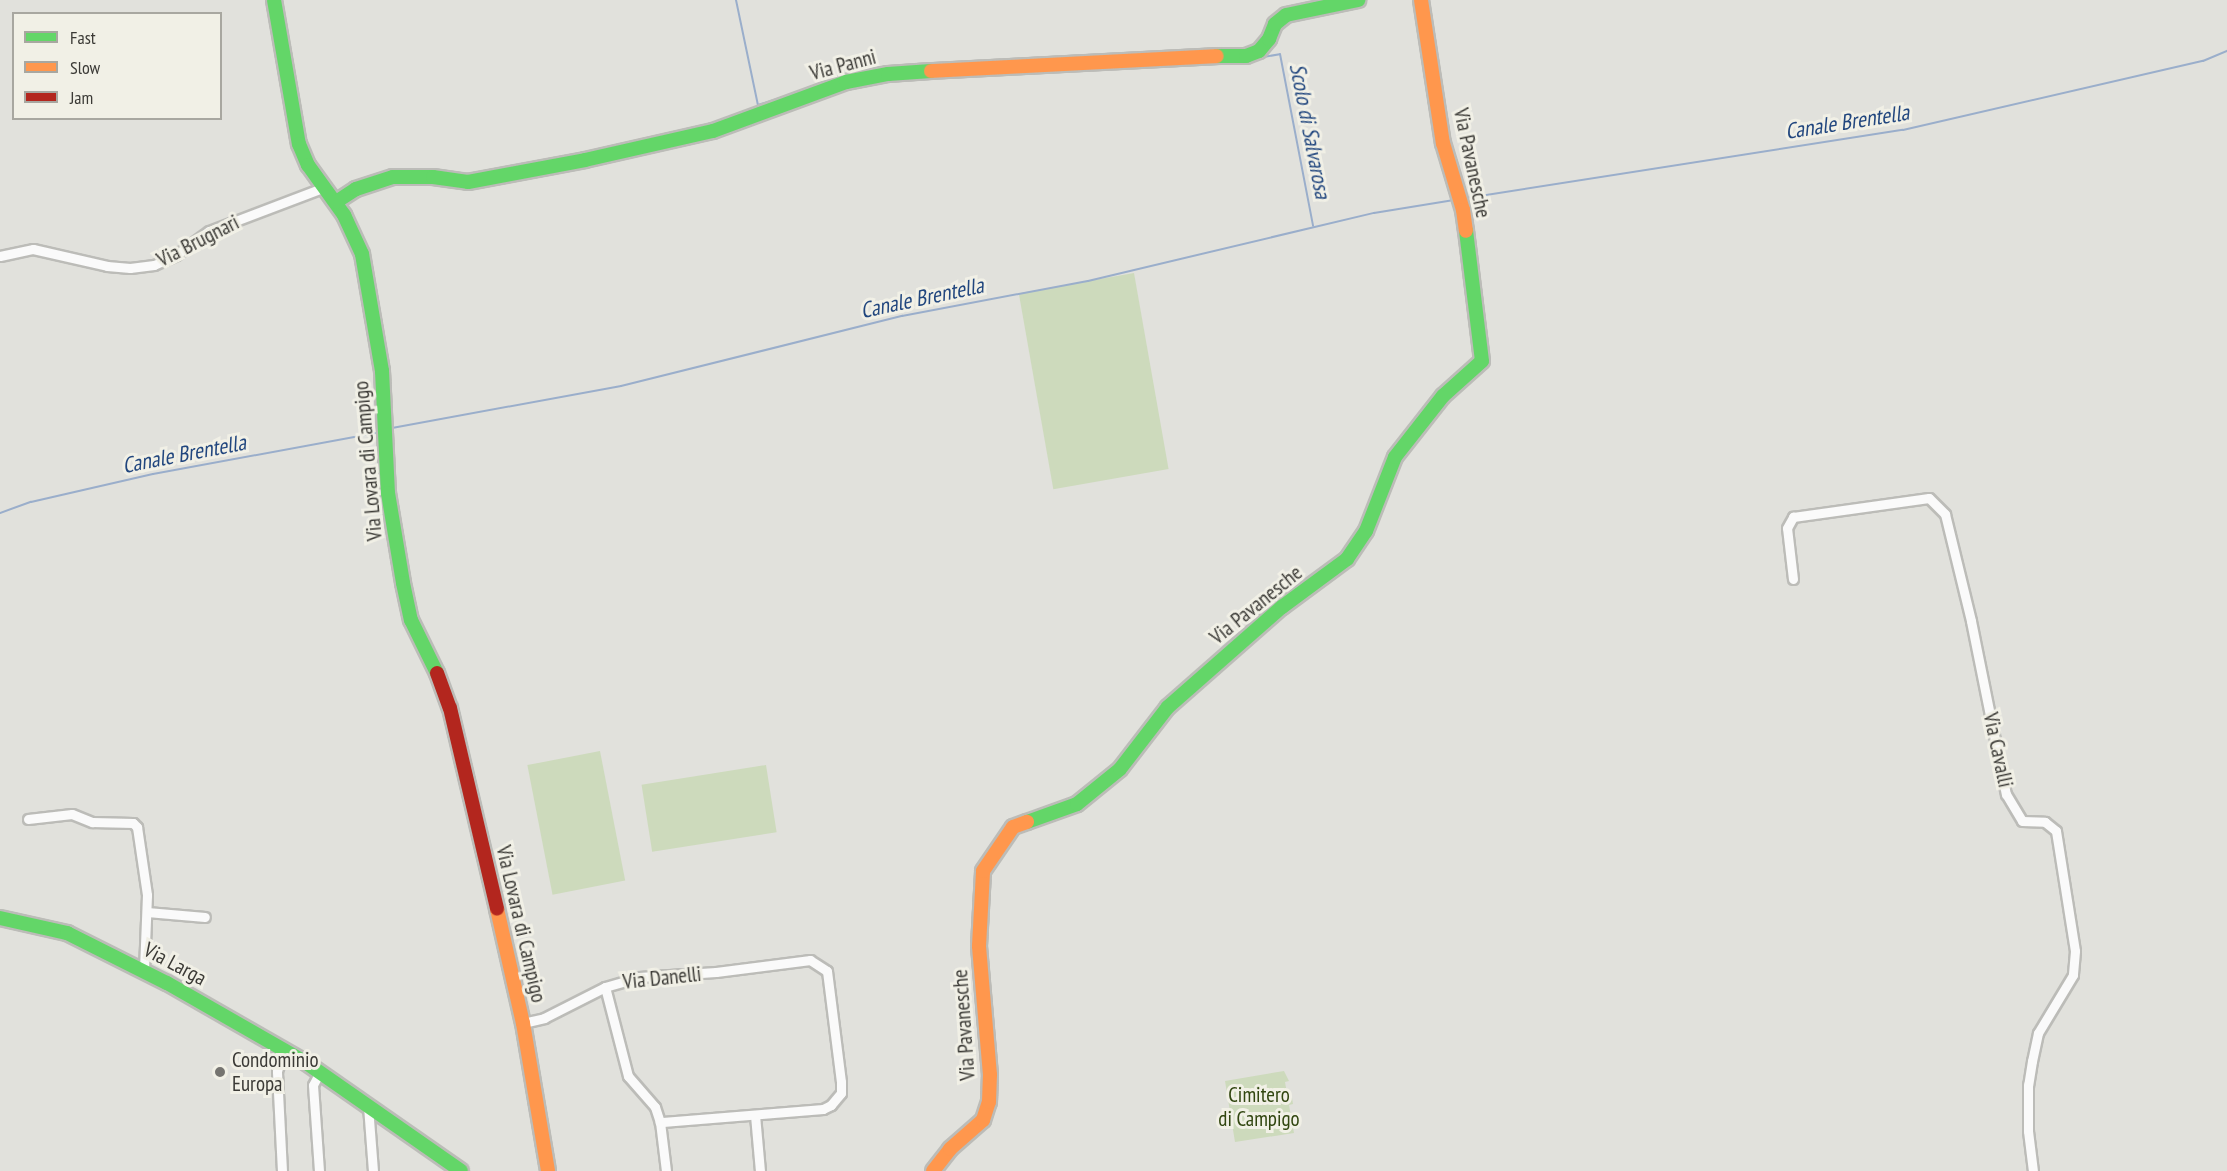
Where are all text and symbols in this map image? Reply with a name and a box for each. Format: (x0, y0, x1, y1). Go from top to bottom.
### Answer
legend (12, 12, 222, 120)
text: Fast (70, 26, 96, 49)
street label: Via Panni (807, 44, 879, 86)
text: Slow (70, 56, 100, 79)
water label: Scolo di Salvarosa (1284, 61, 1336, 201)
text: Jam (70, 86, 93, 109)
water label: Canale Brentella (1783, 99, 1911, 145)
street label: Via Pavanesche (1448, 106, 1496, 220)
street label: Via Brugnari (153, 210, 243, 272)
water label: Canale Brentella (858, 272, 986, 324)
street label: Via Lovara di Campigo (348, 380, 388, 542)
water label: Canale Brentella (120, 429, 248, 479)
street label: Via Pavanesche (1205, 560, 1307, 650)
street label: Via Cavalli (1978, 710, 2018, 790)
street label: Via Lovara di Campigo (491, 843, 551, 1005)
street label: Via Larga (139, 937, 211, 991)
street label: Via Danelli (622, 961, 702, 995)
street label: Via Pavanesche (948, 969, 980, 1081)
place label: Condominio Europa (232, 1047, 319, 1097)
marker: Condominio Europa (213, 1065, 227, 1079)
park label: Cimitero di Campigo (1218, 1082, 1300, 1132)

